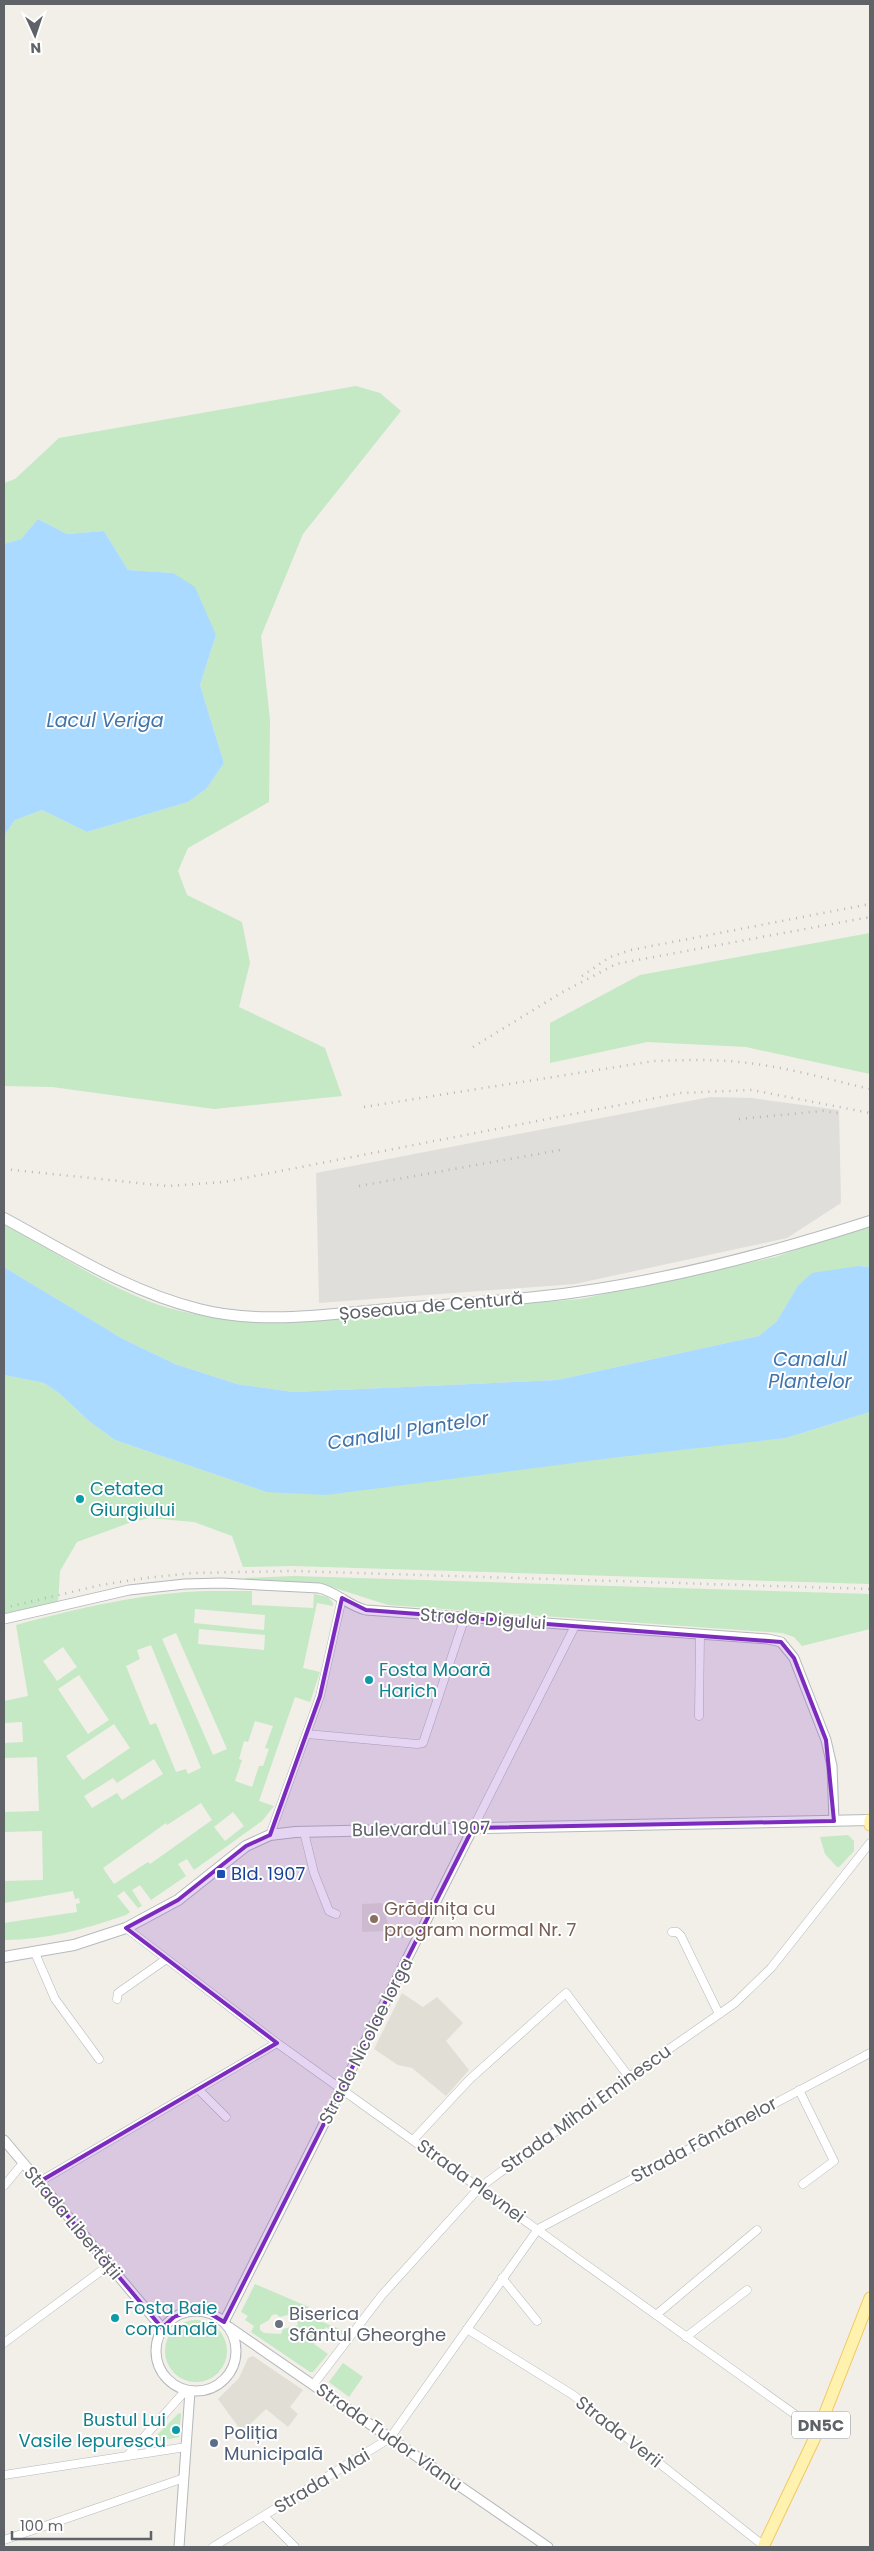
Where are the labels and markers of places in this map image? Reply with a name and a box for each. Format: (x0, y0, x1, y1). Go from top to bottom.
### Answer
place label: Cetatea Giurgiului (90, 1476, 175, 1522)
marker: Cetatea Giurgiului (74, 1493, 86, 1505)
place label: Fosta Moară Harich (379, 1657, 491, 1703)
marker: Fosta Moară Harich (363, 1674, 375, 1686)
place label: Bld. 1907 (231, 1861, 306, 1886)
marker: Bld. 1907 (215, 1868, 227, 1880)
place label: Grădinița cu program normal Nr. 7 (384, 1896, 576, 1942)
marker: Grădinița cu program normal Nr. 7 (368, 1913, 380, 1925)
place label: Fosta Baie comunală (125, 2295, 218, 2341)
place label: Biserica Sfântul Gheorghe (289, 2301, 446, 2347)
marker: Fosta Baie comunală (109, 2312, 121, 2324)
marker: Biserica Sfântul Gheorghe (273, 2318, 285, 2330)
place label: Bustul Lui Vasile Iepurescu (18, 2407, 166, 2453)
place label: Poliția Municipală (224, 2420, 323, 2466)
marker: Bustul Lui Vasile Iepurescu (170, 2424, 182, 2436)
marker: Poliția Municipală (208, 2437, 220, 2449)

